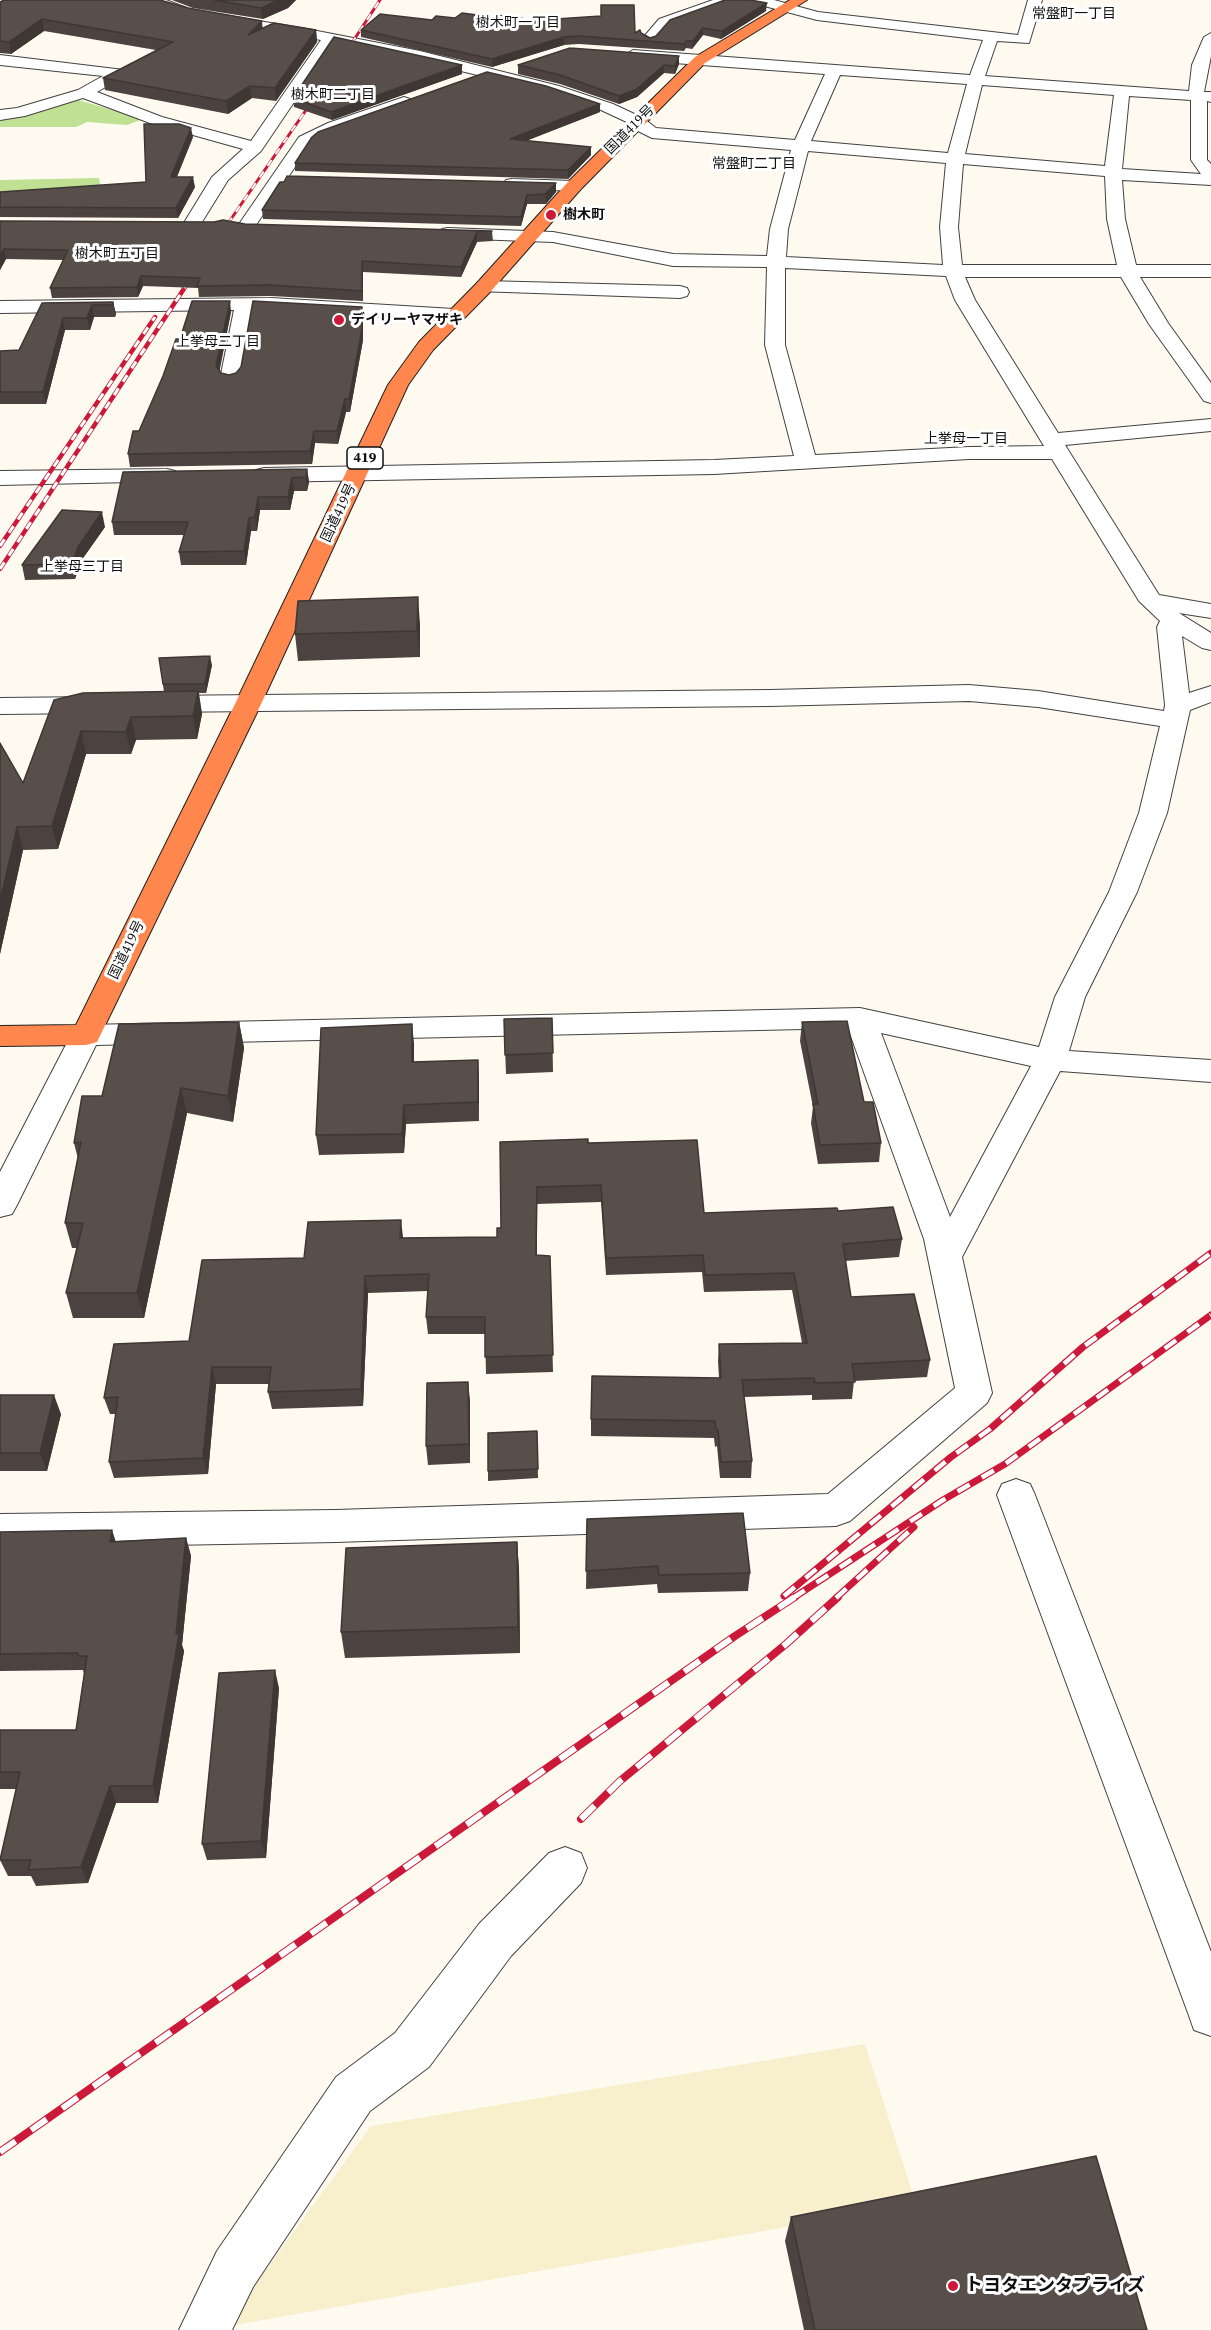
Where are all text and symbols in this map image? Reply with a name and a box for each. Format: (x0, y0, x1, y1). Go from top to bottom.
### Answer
district label: 常盤町一丁目 (1032, 6, 1116, 22)
district label: 樹木町一丁目 (476, 15, 560, 31)
district label: 樹木町二丁目 (291, 87, 375, 103)
street label: 国道419号 (602, 102, 658, 158)
district label: 常盤町二丁目 (712, 156, 796, 172)
place label: 樹木町 (563, 207, 605, 223)
marker: 樹木町 (544, 208, 558, 222)
district label: 樹木町五丁目 (75, 246, 159, 262)
place label: デイリーヤマザキ (351, 312, 463, 328)
marker: デイリーヤマザキ (332, 313, 346, 327)
district label: 上挙母二丁目 (176, 334, 260, 350)
district label: 上挙母一丁目 (924, 431, 1008, 447)
road number: 419 (347, 447, 383, 469)
street label: 国道419号 (318, 481, 360, 545)
district label: 上挙母三丁目 (40, 559, 124, 575)
street label: 国道419号 (106, 918, 148, 982)
place label: トヨタエンタプライズ (965, 2275, 1145, 2297)
marker: トヨタエンタプライズ (946, 2279, 960, 2293)

